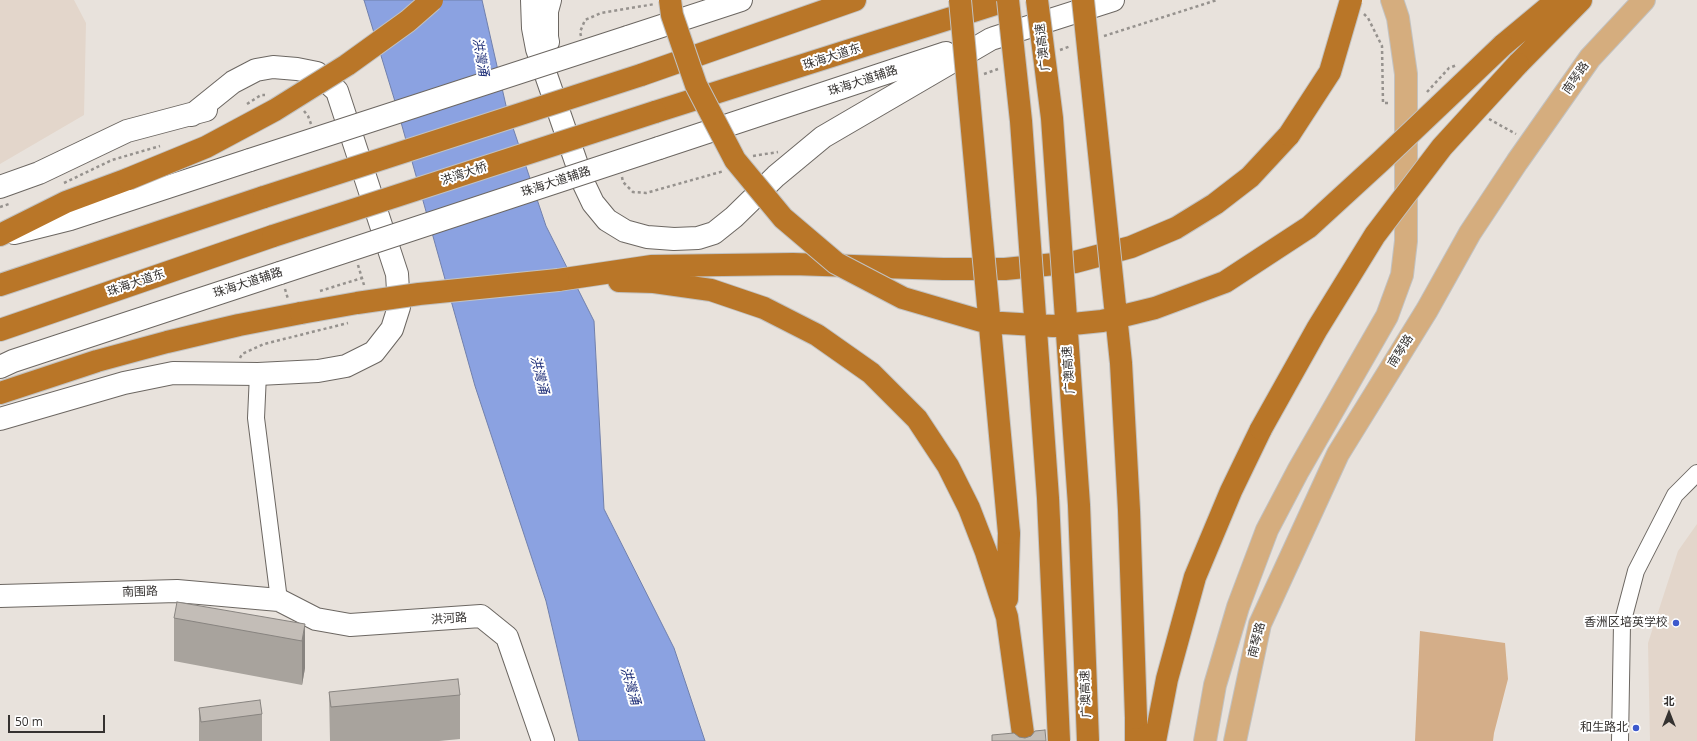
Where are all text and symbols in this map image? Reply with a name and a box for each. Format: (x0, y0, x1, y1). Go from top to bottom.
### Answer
street label: 广澳高速 (1033, 22, 1053, 72)
water label: 洪灣涌 (469, 36, 491, 78)
street label: 珠海大道东 (801, 41, 863, 73)
street label: 南琴路 (1560, 59, 1592, 97)
street label: 珠海大道辅路 (827, 63, 899, 99)
street label: 洪湾大桥 (439, 160, 489, 188)
street label: 珠海大道辅路 (520, 164, 592, 200)
street label: 珠海大道辅路 (212, 265, 284, 301)
street label: 珠海大道东 (105, 266, 167, 300)
street label: 南琴路 (1385, 332, 1417, 370)
street label: 广澳高速 (1060, 346, 1078, 394)
water label: 洪灣涌 (527, 354, 551, 396)
street label: 南围路 (122, 584, 158, 600)
street label: 洪河路 (431, 611, 467, 627)
place label: 香洲区培英学校 (1584, 616, 1668, 630)
marker: 香洲区培英学校 (1671, 618, 1681, 628)
street label: 南琴路 (1246, 621, 1268, 659)
water label: 洪灣涌 (617, 665, 643, 707)
street label: 广澳高速 (1078, 670, 1094, 718)
north arrow (1649, 693, 1689, 733)
text: 北 (1664, 693, 1675, 708)
scale bar (10, 707, 107, 733)
text: 50 m (15, 713, 43, 730)
place label: 和生路北 (1580, 721, 1628, 735)
marker: 和生路北 (1631, 723, 1641, 733)

